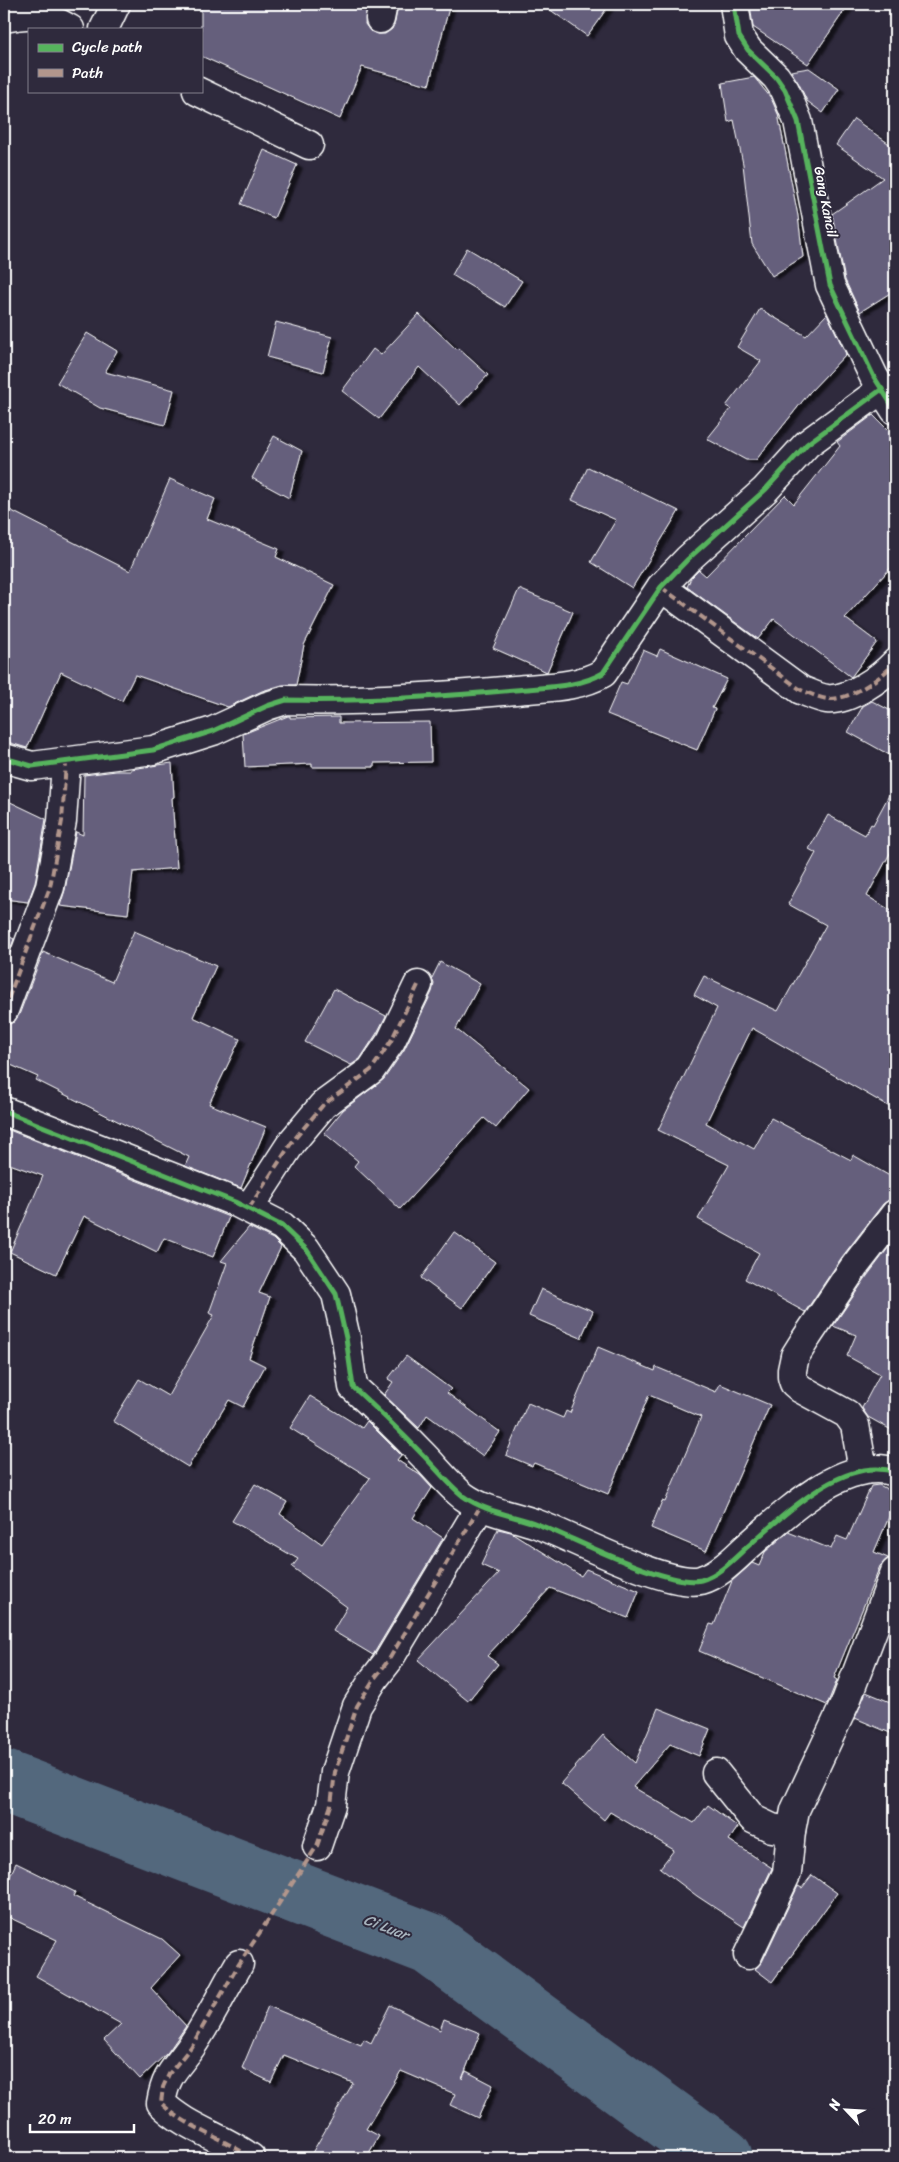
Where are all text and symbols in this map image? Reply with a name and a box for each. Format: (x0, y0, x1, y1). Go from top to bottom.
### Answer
legend (28, 28, 202, 92)
text: Cycle path (72, 34, 143, 60)
text: Path (72, 60, 103, 86)
street label: Gang Kancil (806, 164, 845, 241)
water label: Ci Luar (360, 1907, 415, 1948)
north arrow (822, 2084, 872, 2134)
text: N (821, 2095, 848, 2115)
scale bar (30, 2102, 134, 2134)
text: 20 m (38, 2106, 72, 2132)

